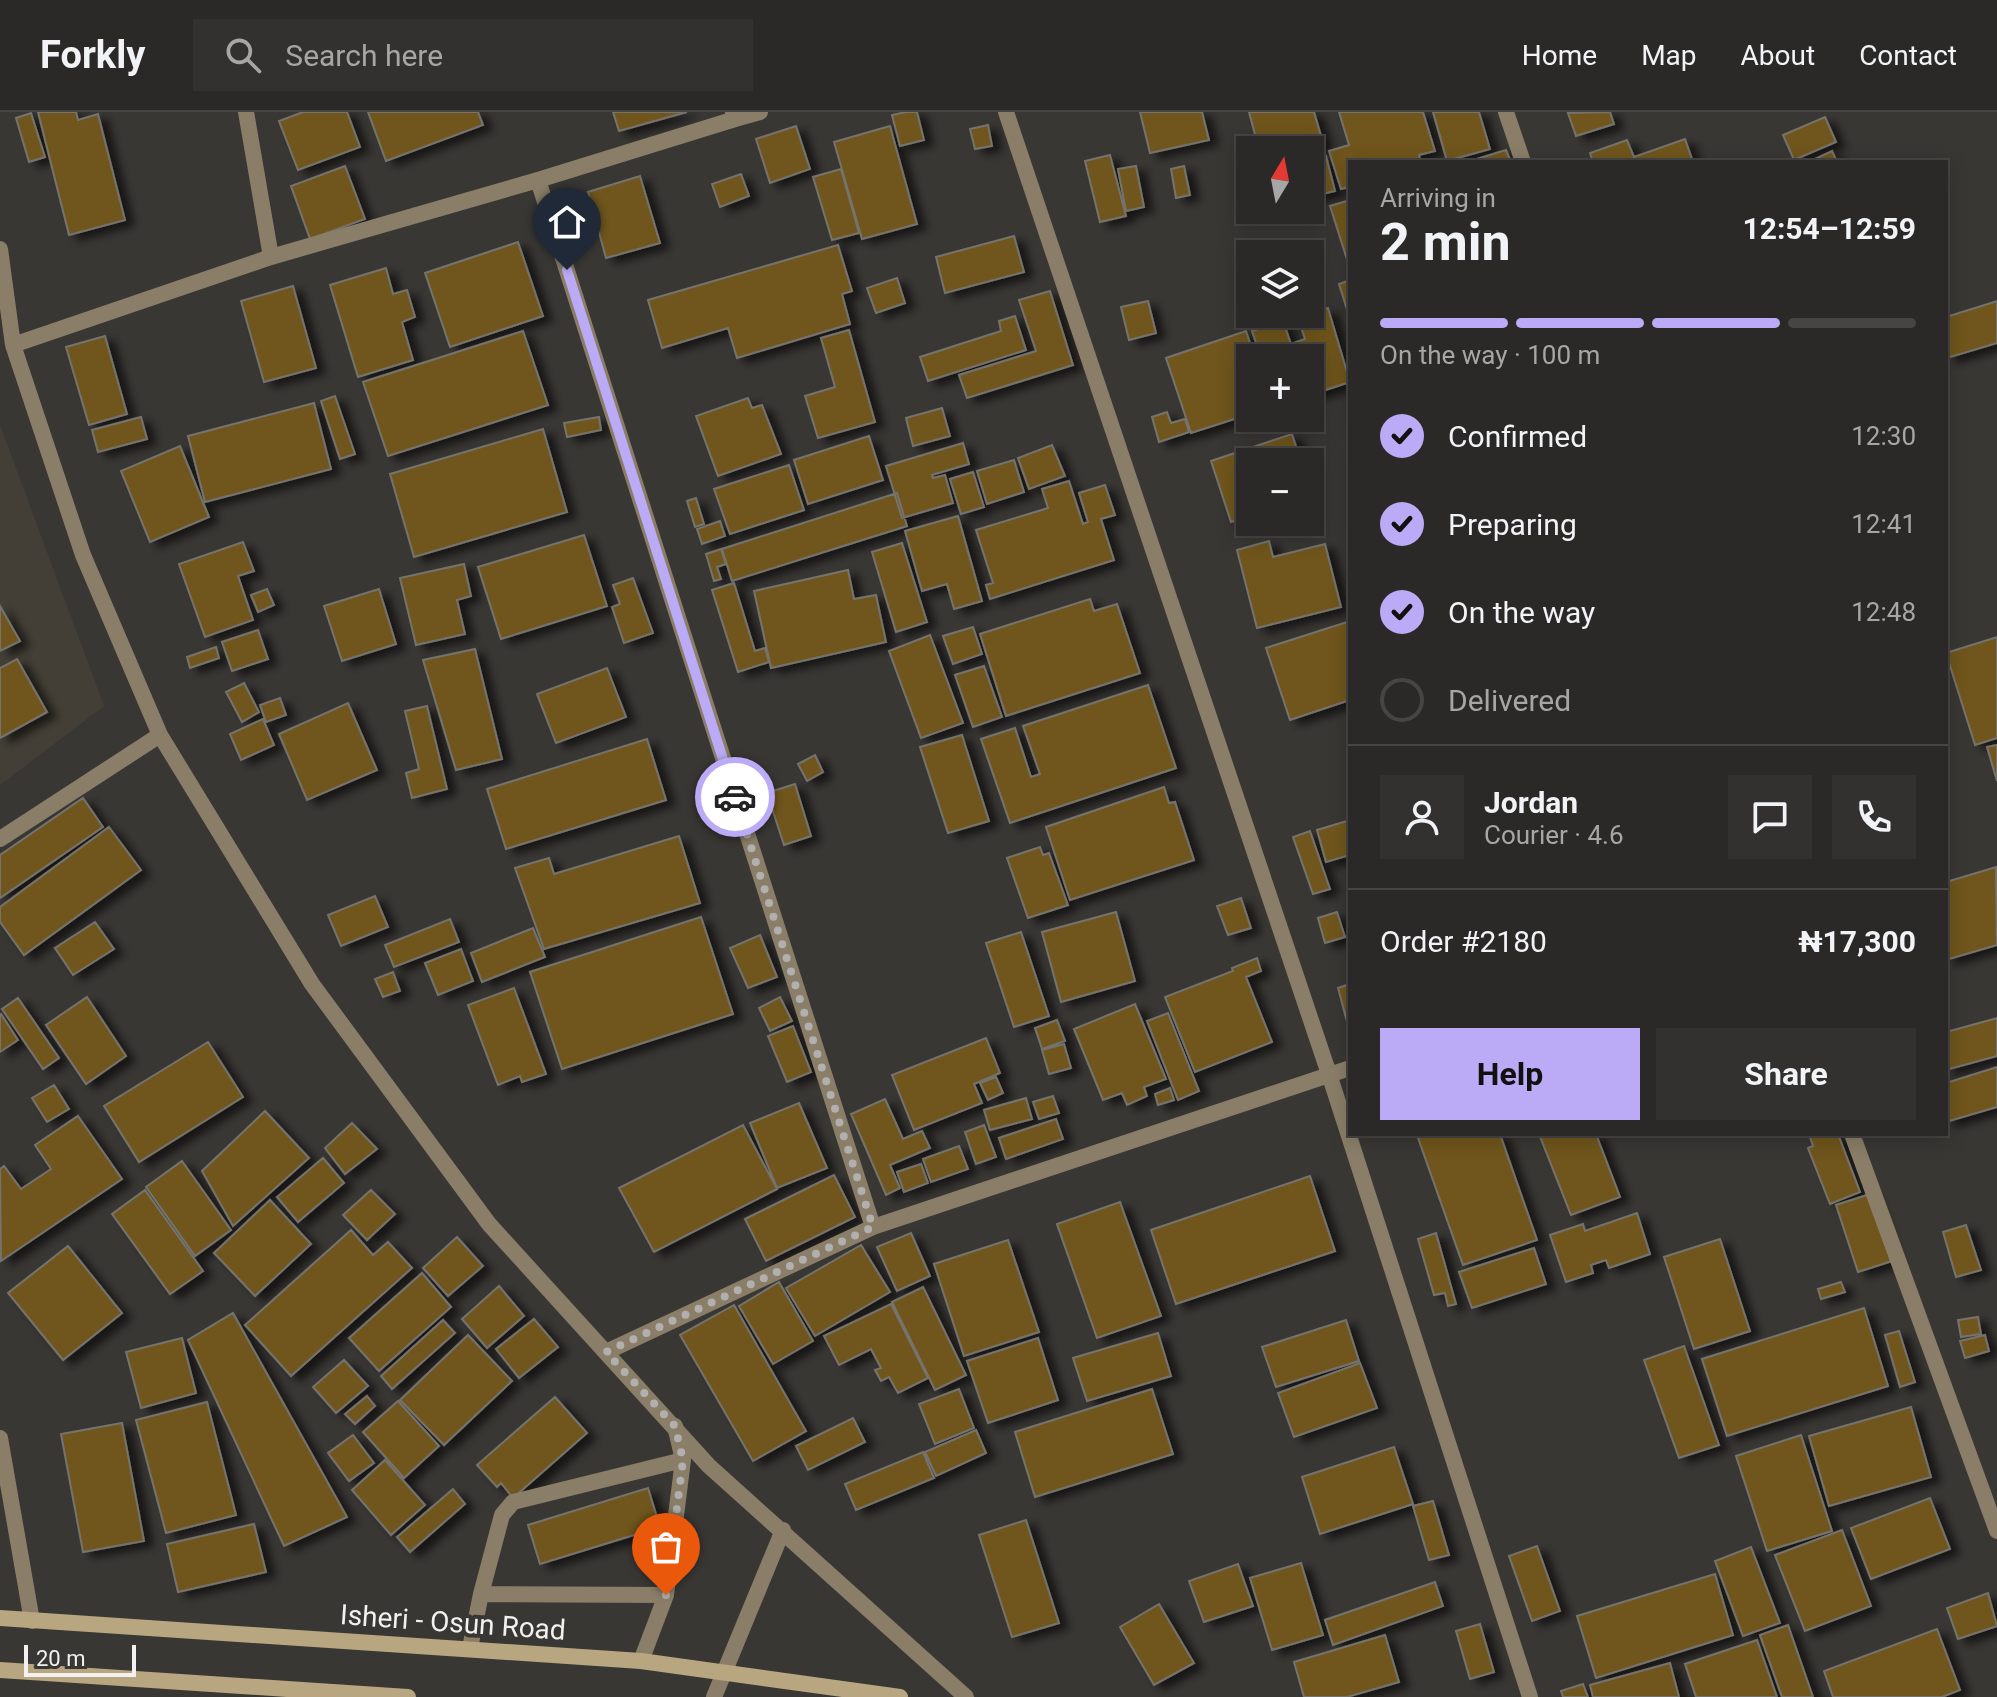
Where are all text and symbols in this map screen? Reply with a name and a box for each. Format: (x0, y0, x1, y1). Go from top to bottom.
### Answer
search box (193, 19, 753, 91)
text: Forkly (40, 33, 145, 77)
icon: search (221, 33, 265, 77)
text: Search here (285, 38, 443, 73)
text: Home (1522, 39, 1597, 72)
text: Map (1641, 39, 1697, 72)
text: About (1741, 39, 1815, 72)
text: Contact (1859, 39, 1957, 72)
north arrow (1236, 136, 1324, 224)
map controls (1236, 136, 1324, 536)
text: Arriving in (1380, 183, 1496, 213)
pin (533, 188, 601, 270)
icon: home (545, 200, 589, 244)
text: 12:54–12:59 (1742, 211, 1916, 246)
text: 2 min (1380, 212, 1511, 273)
button: layers (1236, 240, 1324, 328)
text: On the way · 100 m (1380, 340, 1600, 370)
button: + (1236, 344, 1324, 432)
icon: check (1380, 414, 1424, 458)
text: Confirmed (1448, 419, 1587, 454)
text: 12:30 (1851, 421, 1916, 451)
button: − (1236, 448, 1324, 536)
icon: check (1380, 502, 1424, 546)
text: Preparing (1448, 507, 1577, 542)
text: 12:41 (1851, 509, 1916, 539)
icon: check (1380, 590, 1424, 634)
text: On the way (1448, 595, 1595, 630)
text: 12:48 (1851, 597, 1916, 627)
text: Delivered (1448, 683, 1571, 718)
courier (695, 757, 775, 837)
icon: car (713, 775, 757, 819)
button: person (1380, 775, 1464, 859)
button: chat (1728, 775, 1812, 859)
button: phone (1832, 775, 1916, 859)
text: Jordan (1484, 785, 1578, 820)
text: Courier · 4.6 (1484, 820, 1624, 850)
text: Order #2180 (1380, 924, 1547, 959)
text: ₦17,300 (1798, 924, 1916, 959)
button: Help (1380, 1028, 1640, 1120)
button: Share (1656, 1028, 1916, 1120)
pin (632, 1513, 700, 1595)
icon: bag (644, 1525, 688, 1569)
street label: Isheri - Osun Road (339, 1598, 567, 1647)
scale bar (24, 1641, 136, 1677)
text: 20 m (36, 1646, 85, 1671)

